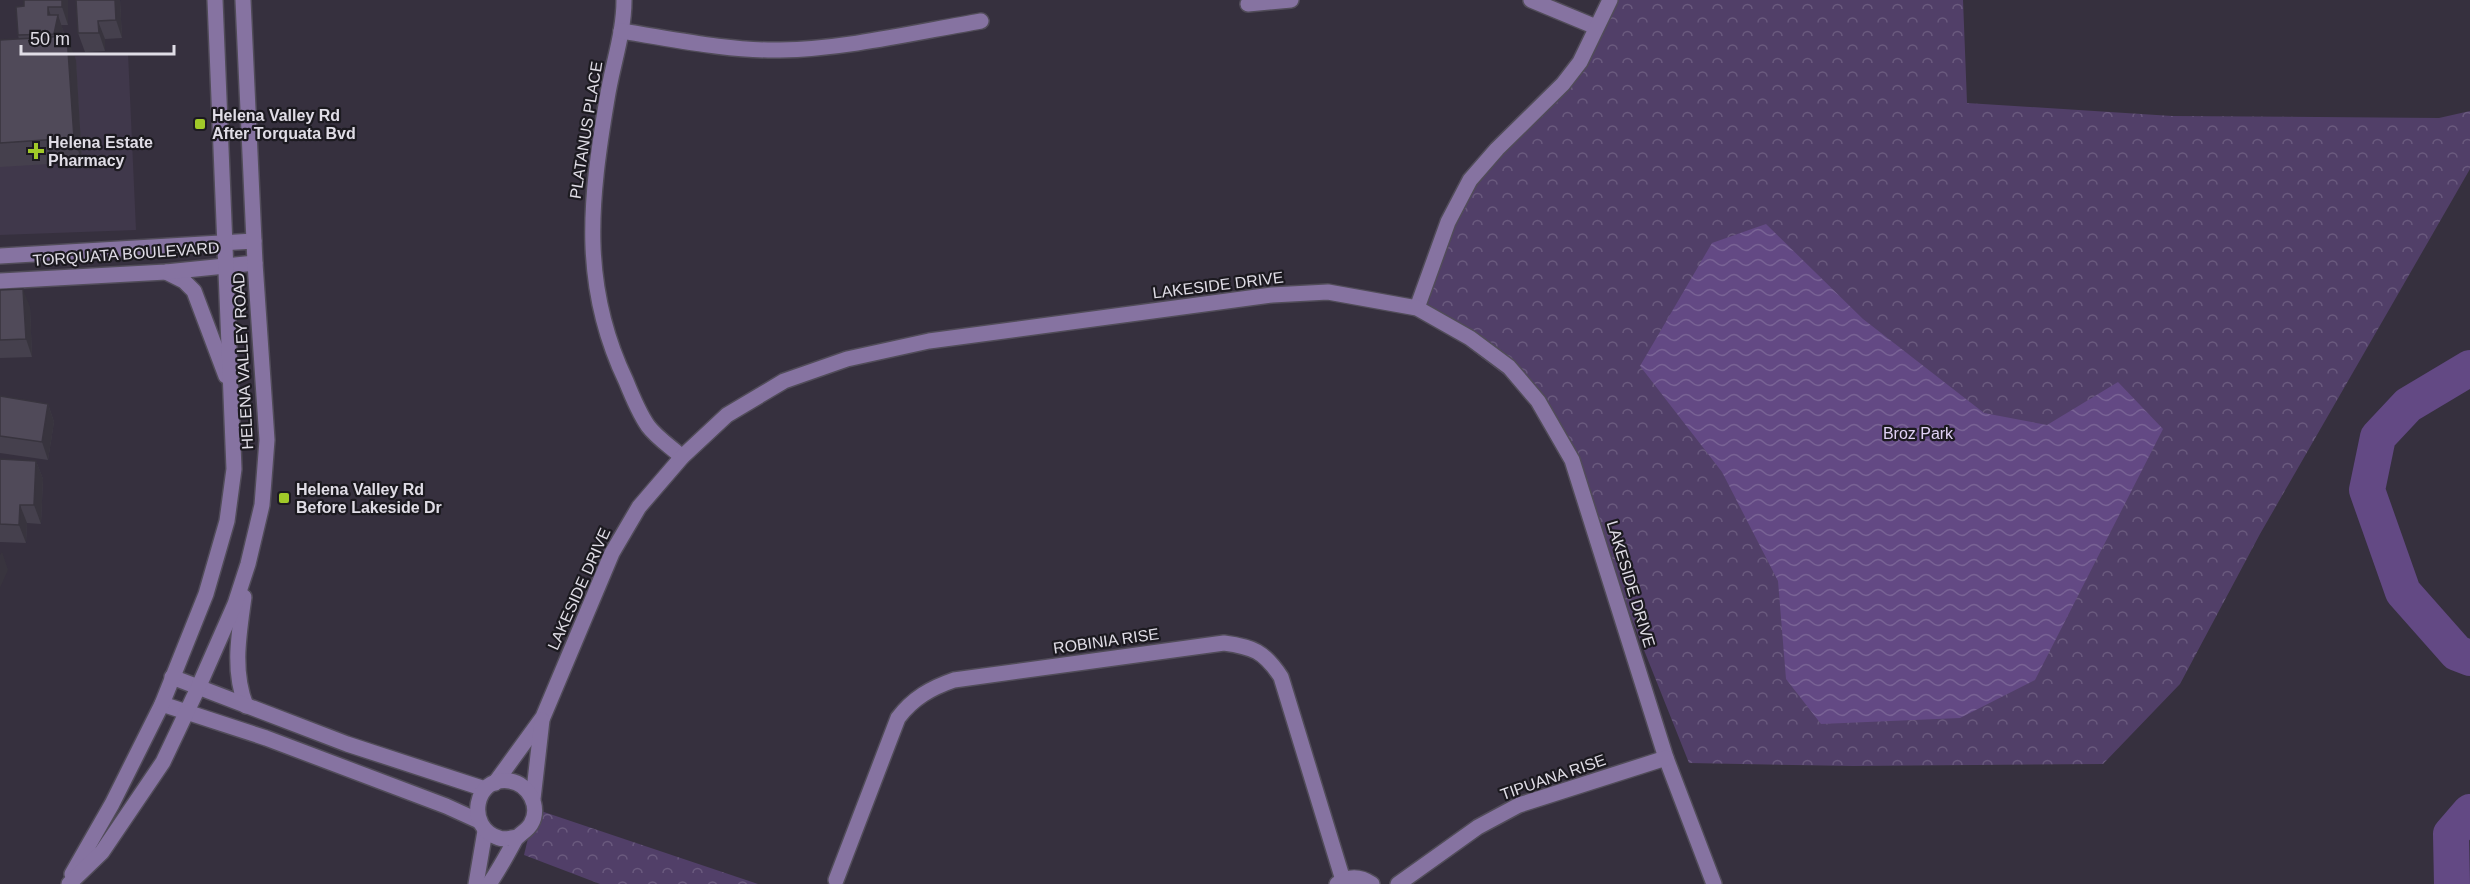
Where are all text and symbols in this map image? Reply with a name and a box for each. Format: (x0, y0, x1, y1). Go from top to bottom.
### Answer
scale bar (21, 18, 174, 56)
text: 50 m (30, 29, 70, 49)
street label: PLATANUS PLACE (567, 60, 605, 200)
place label: Helena Valley Rd After Torquata Bvd (212, 107, 356, 142)
marker: Helena Valley Rd After Torquata Bvd (193, 117, 207, 131)
place label: Helena Estate Pharmacy (48, 134, 153, 169)
marker: Helena Estate Pharmacy (29, 144, 43, 158)
street label: TORQUATA BOULEVARD (32, 239, 220, 269)
street label: LAKESIDE DRIVE (1152, 269, 1284, 301)
street label: HELENA VALLEY ROAD (230, 272, 256, 450)
park label: Broz Park (1883, 425, 1954, 442)
place label: Helena Valley Rd Before Lakeside Dr (296, 481, 442, 516)
marker: Helena Valley Rd Before Lakeside Dr (277, 491, 291, 505)
street label: LAKESIDE DRIVE (1604, 519, 1658, 649)
street label: LAKESIDE DRIVE (544, 525, 614, 653)
street label: ROBINIA RISE (1052, 625, 1160, 657)
street label: TIPUANA RISE (1498, 751, 1608, 803)

